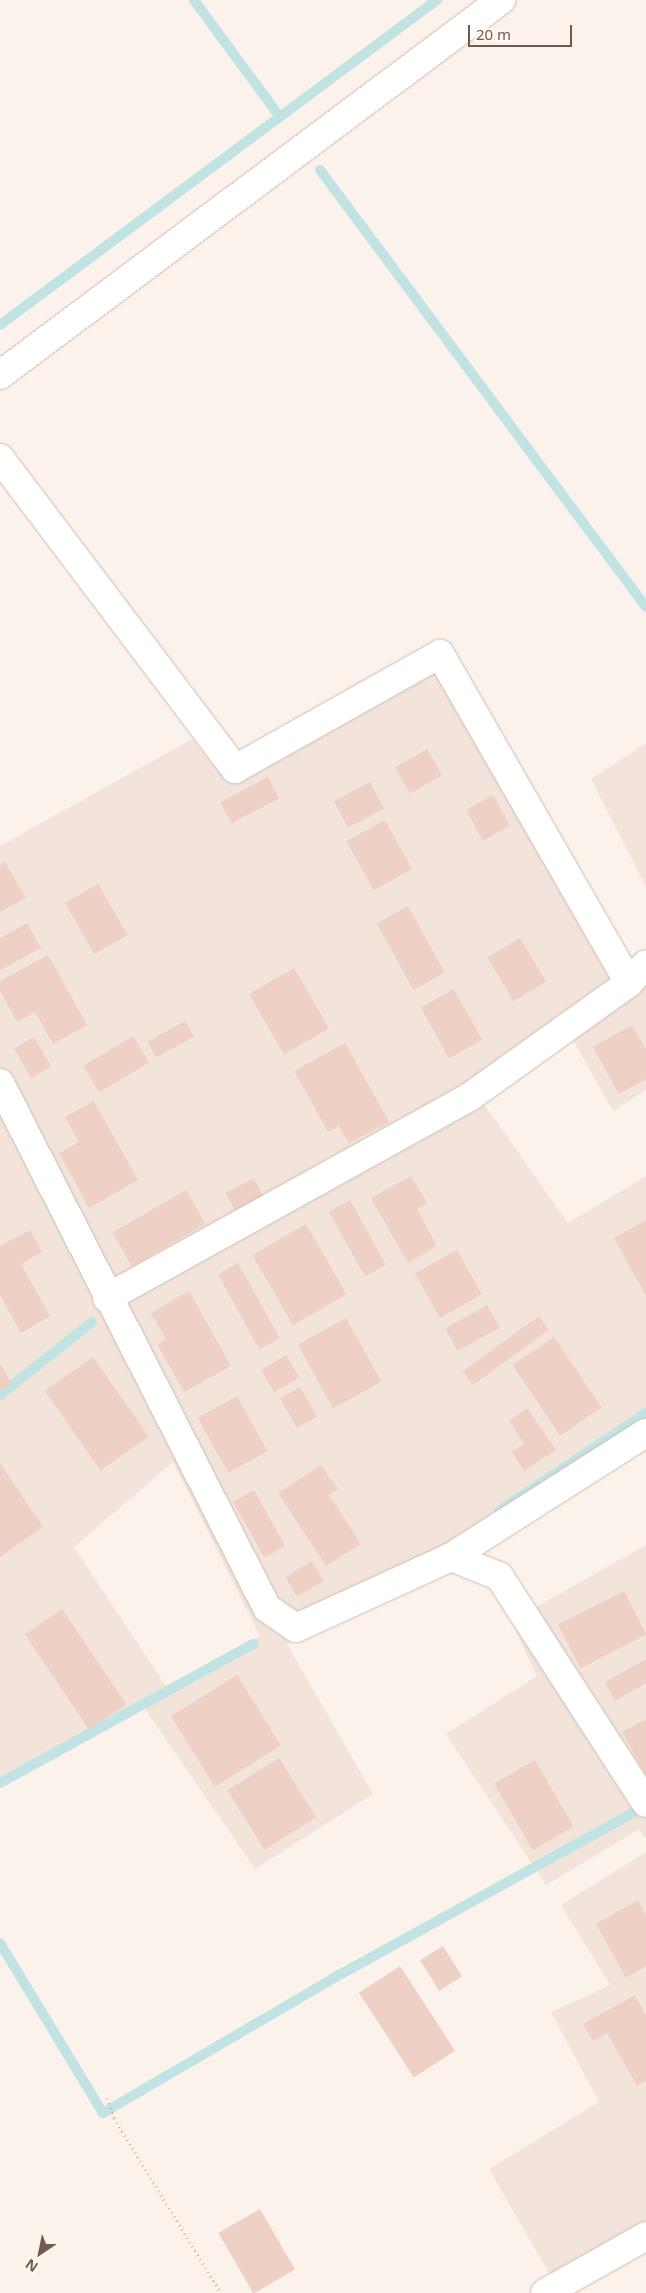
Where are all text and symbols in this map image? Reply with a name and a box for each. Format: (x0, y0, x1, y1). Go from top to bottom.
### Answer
scale bar (471, 15, 575, 47)
text: 20 m (476, 24, 511, 44)
north arrow (15, 2228, 65, 2278)
text: N (21, 2255, 41, 2277)

